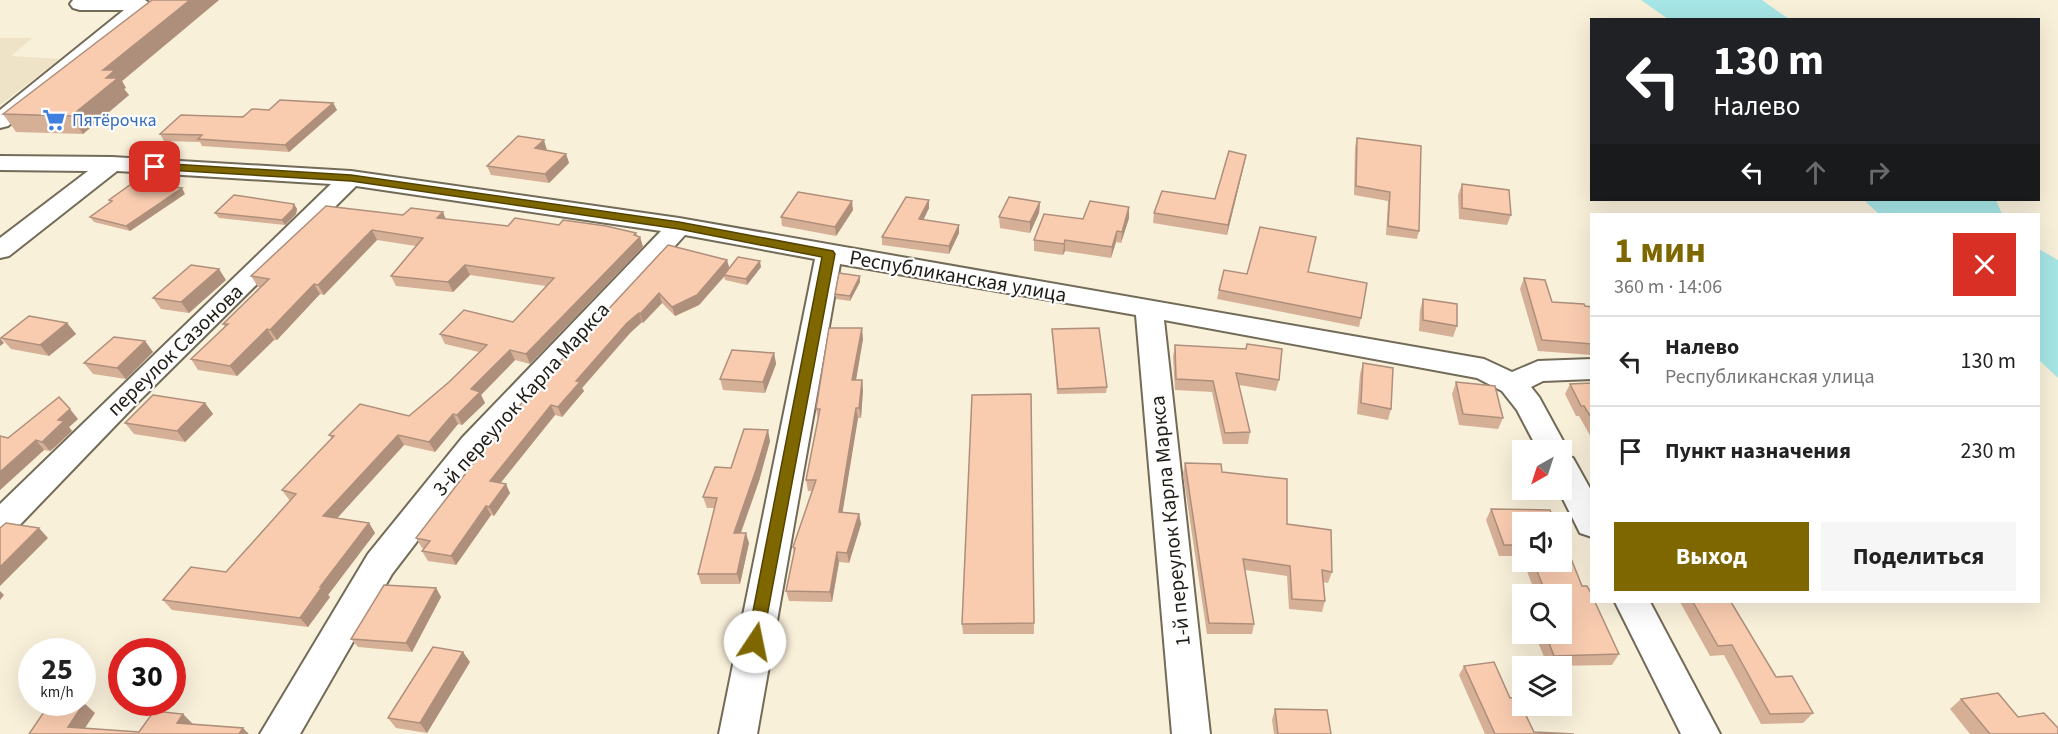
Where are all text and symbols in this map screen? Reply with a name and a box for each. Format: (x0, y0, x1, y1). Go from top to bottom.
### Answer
text: 130 m (1713, 31, 1824, 91)
icon: left (1614, 42, 1692, 120)
text: Налево (1713, 87, 1800, 126)
supermarket icon: Пятёрочка (41, 107, 67, 133)
place label: Пятёрочка (72, 108, 157, 133)
pin (129, 141, 180, 192)
icon: arrive (138, 150, 171, 183)
icon: left (1736, 156, 1769, 189)
icon: ahead (1799, 156, 1832, 189)
icon: right (1862, 156, 1895, 189)
text: 1 мин (1614, 225, 1706, 276)
button: close (1953, 233, 2016, 296)
street label: Республиканская улица (847, 242, 1069, 310)
text: 360 m · 14:06 (1614, 273, 1722, 301)
street label: переулок Сазонова (100, 277, 250, 423)
street label: 3-й переулок Карла Маркса (426, 295, 616, 503)
text: Налево (1665, 331, 1739, 363)
icon: left (1614, 345, 1647, 378)
text: 130 m (1961, 345, 2016, 377)
text: Республиканская улица (1665, 363, 1875, 391)
street label: 1-й переулок Карла Маркса (1142, 394, 1198, 648)
icon: arrive (1614, 435, 1647, 468)
text: Пункт назначения (1665, 435, 1851, 467)
text: 230 m (1961, 435, 2016, 467)
north arrow (1512, 440, 1572, 500)
map controls (1512, 440, 1572, 716)
button: sound (1512, 512, 1572, 572)
button: Выход (1614, 522, 1809, 591)
button: Поделиться (1821, 522, 2016, 591)
button: search (1512, 584, 1572, 644)
position arrow (723, 610, 787, 674)
speed limit sign: 30 (108, 638, 186, 716)
text: 25 (41, 648, 73, 691)
button: layers (1512, 656, 1572, 716)
text: km/h (40, 682, 74, 703)

